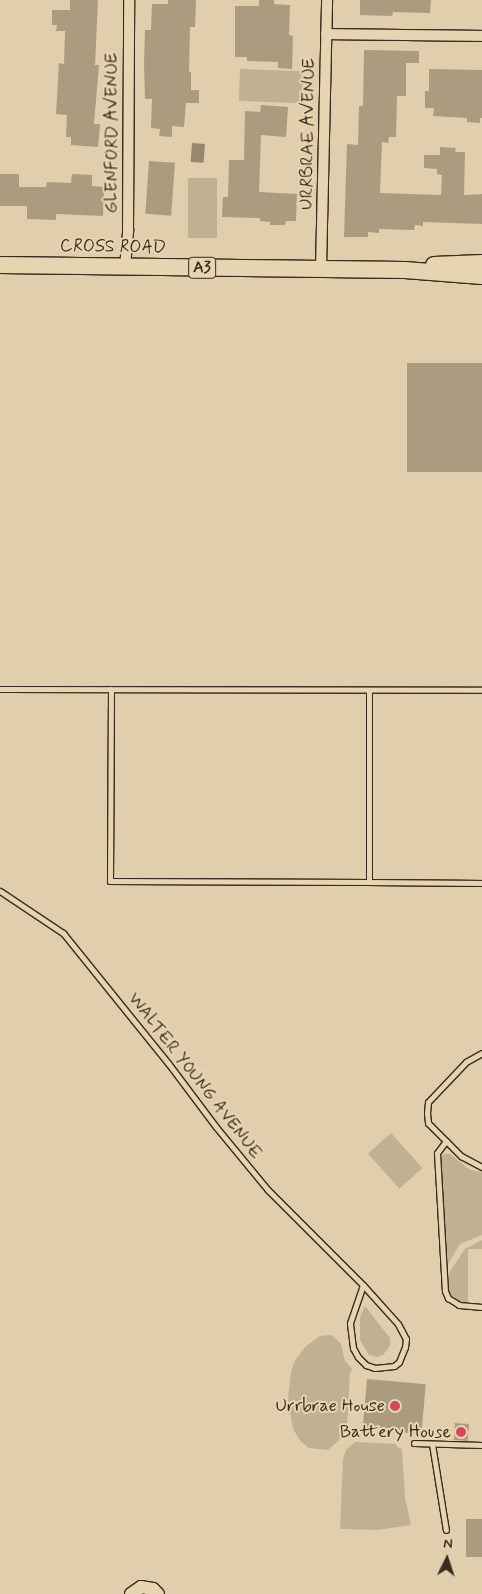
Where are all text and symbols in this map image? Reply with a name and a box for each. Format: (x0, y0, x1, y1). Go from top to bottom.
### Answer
street label: GLENFORD AVENUE (101, 52, 123, 214)
street label: URRBRAE AVENUE (296, 57, 320, 211)
street label: CROSS ROAD (60, 235, 166, 259)
road number: A3 (187, 254, 217, 282)
street label: WALTER YOUNG AVENUE (122, 986, 268, 1166)
place label: Urrbrae House (276, 1395, 385, 1417)
marker: Urrbrae House (389, 1400, 401, 1412)
place label: Battery House (340, 1421, 451, 1443)
marker: Battery House (455, 1426, 467, 1438)
north arrow (422, 1534, 472, 1584)
text: N (443, 1535, 453, 1553)

